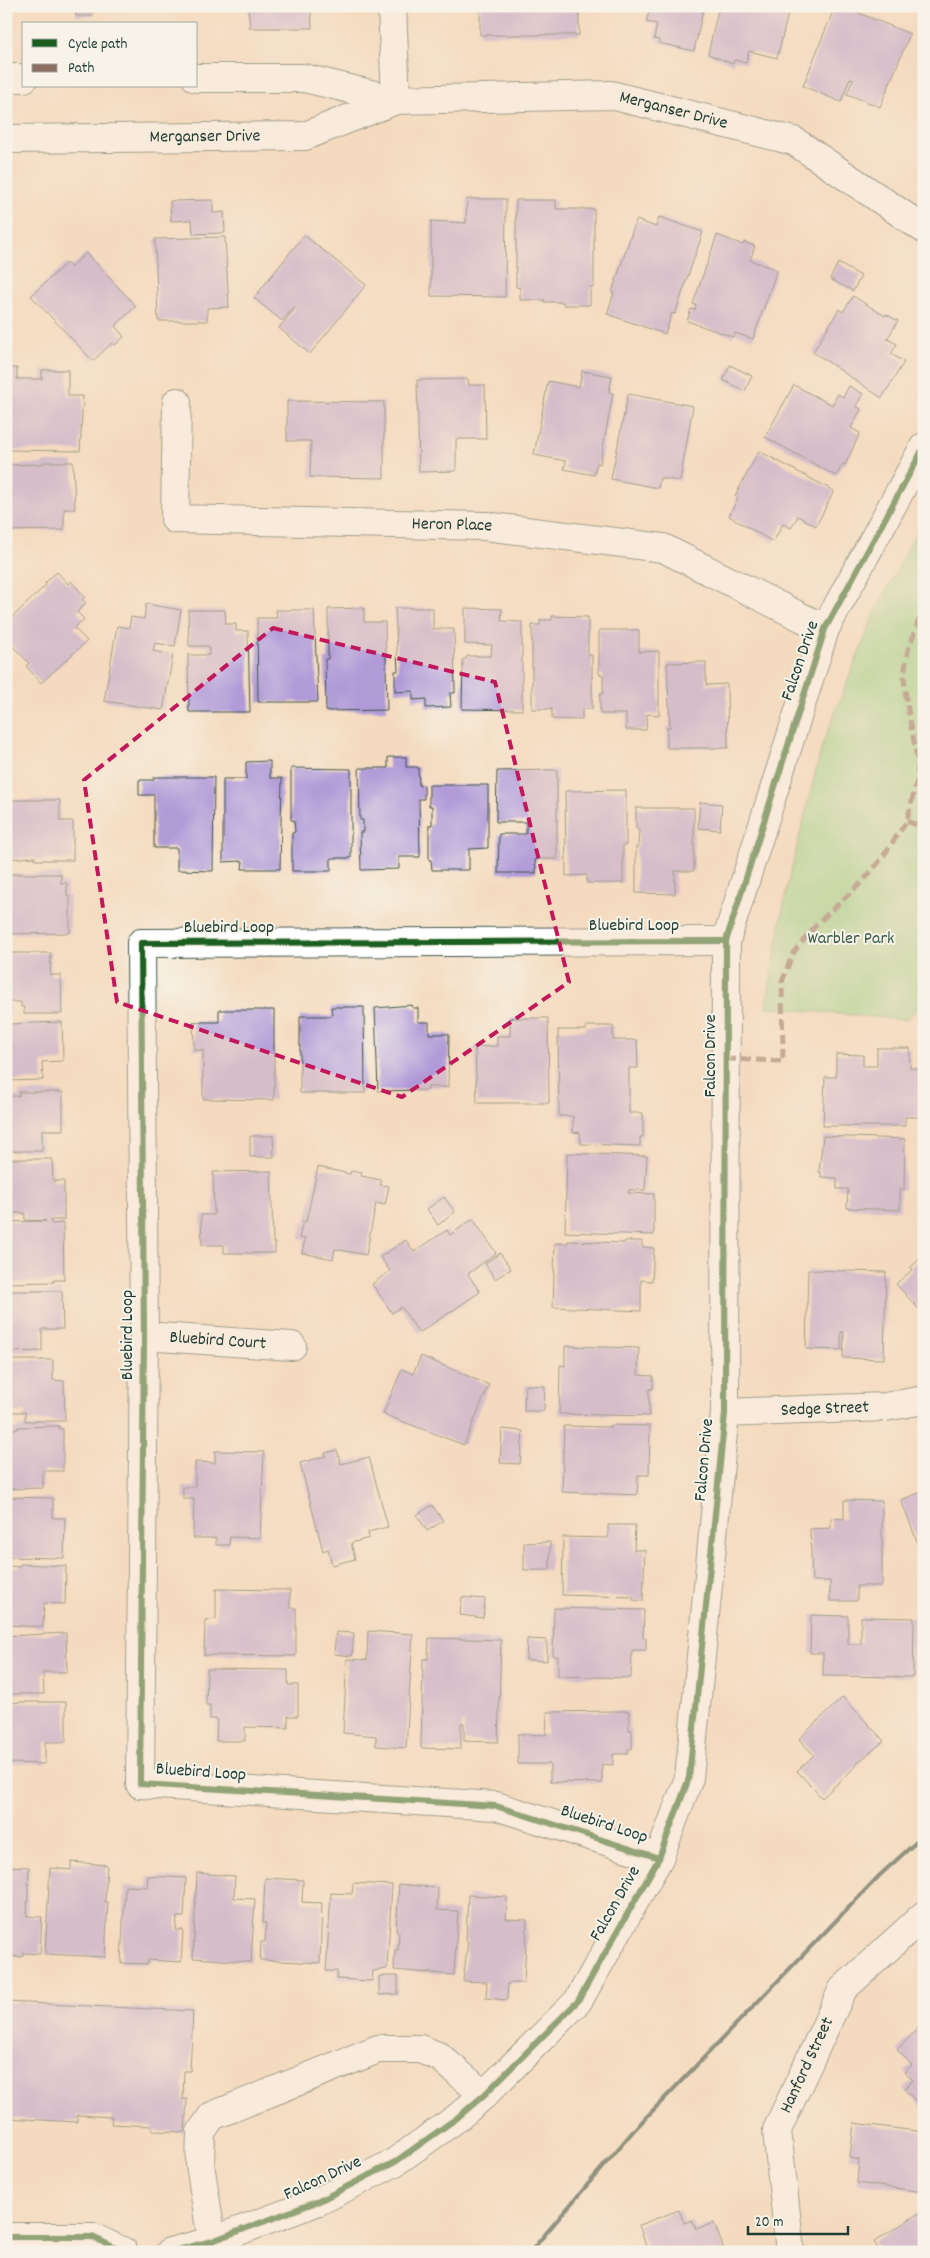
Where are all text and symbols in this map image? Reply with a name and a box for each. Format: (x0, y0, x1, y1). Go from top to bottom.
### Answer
legend (22, 22, 198, 88)
text: Cycle path (68, 34, 128, 56)
text: Path (68, 58, 94, 80)
street label: Merganser Drive (617, 85, 730, 136)
street label: Merganser Drive (149, 124, 261, 150)
street label: Heron Place (411, 512, 494, 539)
street label: Falcon Drive (776, 618, 826, 704)
street label: Bluebird Loop (589, 914, 679, 939)
street label: Bluebird Loop (184, 916, 274, 941)
park label: Warbler Park (808, 927, 894, 952)
street label: Falcon Drive (699, 1014, 724, 1098)
street label: Bluebird Loop (116, 1290, 141, 1380)
street label: Bluebird Court (169, 1325, 267, 1357)
street label: Sedge Street (780, 1395, 870, 1423)
street label: Falcon Drive (689, 1417, 721, 1502)
street label: Bluebird Loop (155, 1757, 247, 1789)
street label: Bluebird Loop (557, 1799, 651, 1851)
street label: Falcon Drive (584, 1862, 648, 1946)
street label: Hanford Street (774, 2013, 841, 2118)
street label: Falcon Drive (280, 2150, 366, 2208)
scale bar (748, 2203, 848, 2235)
text: 20 m (755, 2212, 783, 2234)

